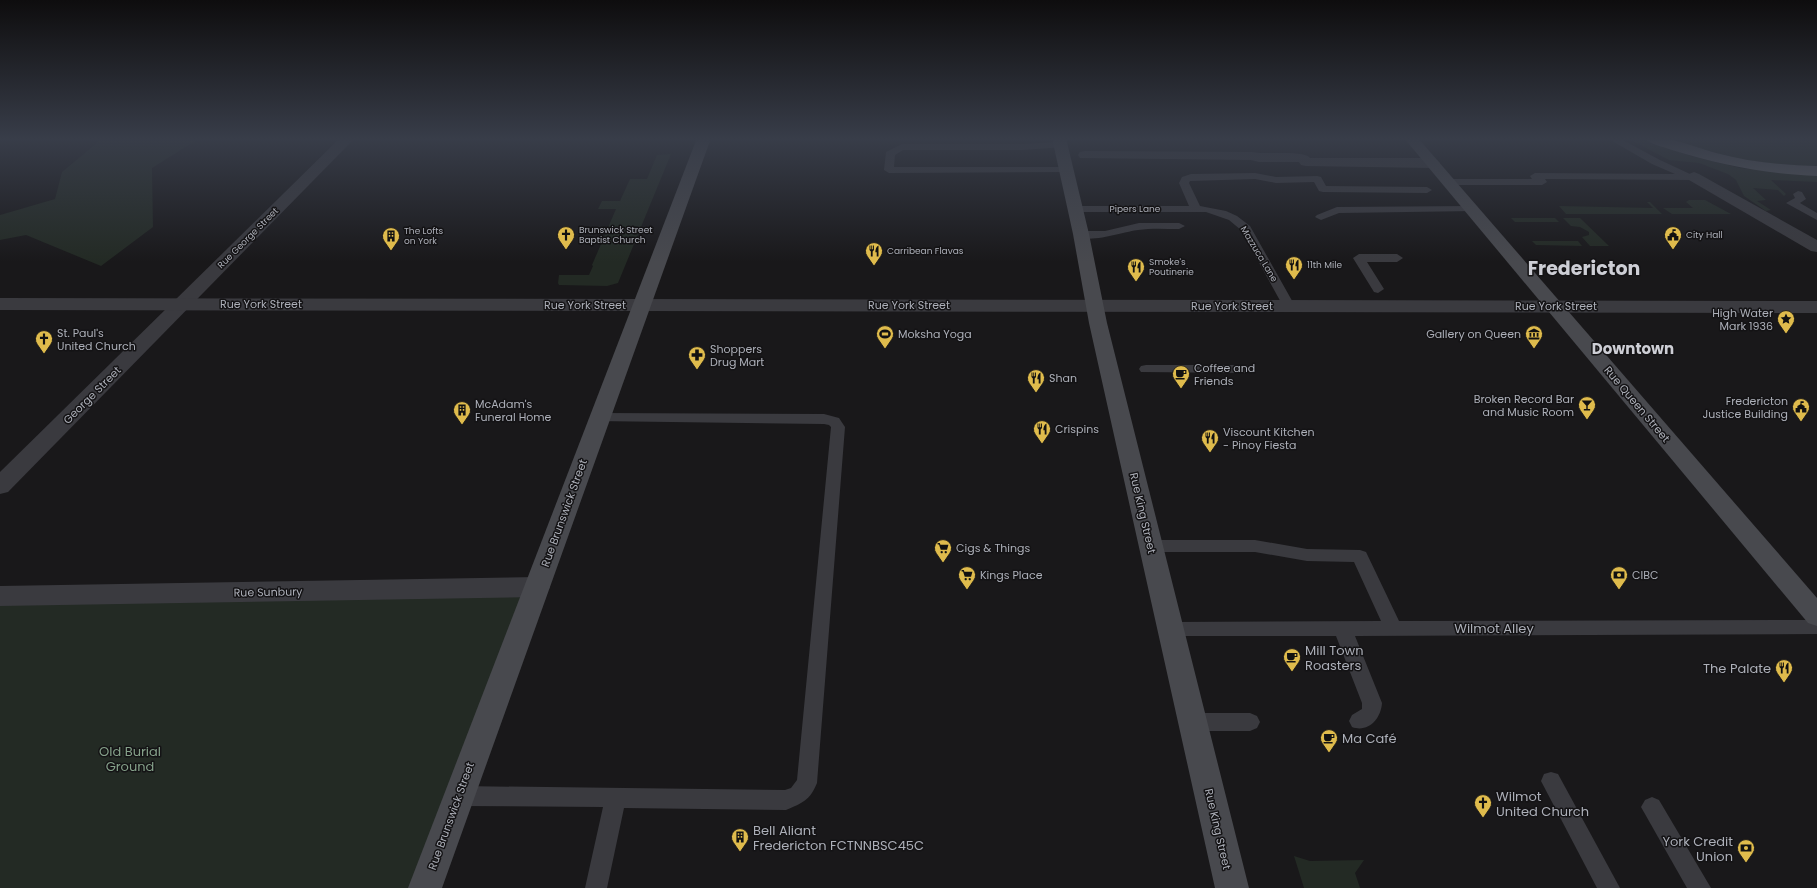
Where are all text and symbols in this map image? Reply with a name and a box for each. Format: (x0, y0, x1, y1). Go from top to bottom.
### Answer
street label: Pipers Lane (1110, 203, 1161, 215)
street label: Rue George Street (215, 205, 281, 271)
place label: Brunswick Street Baptist Church (579, 224, 653, 246)
street label: Mazzuca Lane (1238, 224, 1281, 284)
place label: The Lofts on York (404, 225, 443, 247)
church icon: Brunswick Street Baptist Church (556, 225, 576, 250)
public building icon: City Hall (1663, 225, 1683, 250)
building icon: The Lofts on York (381, 226, 401, 251)
place label: City Hall (1686, 229, 1723, 241)
restaurant icon: Carribean Flavas (864, 241, 884, 266)
place label: Carribean Flavas (887, 245, 964, 257)
restaurant icon: 11th Mile (1284, 255, 1304, 280)
district label: Fredericton (1528, 255, 1640, 282)
place label: Smoke's Poutinerie (1149, 256, 1194, 278)
restaurant icon: Smoke's Poutinerie (1126, 257, 1146, 282)
place label: 11th Mile (1307, 259, 1342, 271)
street label: Rue York Street (220, 296, 302, 312)
street label: Rue York Street (544, 297, 626, 313)
street label: Rue York Street (868, 297, 950, 313)
street label: Rue York Street (1191, 298, 1273, 314)
street label: Rue York Street (1515, 298, 1597, 314)
place label: High Water Mark 1936 (1712, 305, 1773, 334)
place icon: High Water Mark 1936 (1776, 309, 1796, 334)
sports icon: Moksha Yoga (875, 324, 895, 349)
museum icon: Gallery on Queen (1524, 324, 1544, 349)
place label: St. Paul's United Church (57, 325, 136, 354)
place label: Moksha Yoga (898, 326, 972, 342)
place label: Gallery on Queen (1426, 326, 1521, 342)
church icon: St. Paul's United Church (34, 329, 54, 354)
district label: Downtown (1592, 338, 1674, 359)
place label: Shoppers Drug Mart (710, 341, 764, 370)
pharmacy icon: Shoppers Drug Mart (687, 345, 707, 370)
place label: Coffee and Friends (1194, 360, 1255, 389)
street label: Rue Queen Street (1600, 362, 1674, 446)
street label: George Street (60, 363, 124, 427)
cafe icon: Coffee and Friends (1171, 364, 1191, 389)
restaurant icon: Shan (1026, 368, 1046, 393)
place label: Shan (1049, 370, 1077, 386)
place label: Broken Record Bar and Music Room (1474, 391, 1574, 420)
place label: Fredericton Justice Building (1702, 393, 1788, 422)
bar icon: Broken Record Bar and Music Room (1577, 395, 1597, 420)
place label: McAdam's Funeral Home (475, 396, 552, 425)
public building icon: Fredericton Justice Building (1791, 397, 1811, 422)
building icon: McAdam's Funeral Home (452, 400, 472, 425)
restaurant icon: Crispins (1032, 419, 1052, 444)
place label: Crispins (1055, 421, 1099, 437)
place label: Viscount Kitchen - Pinoy Fiesta (1223, 424, 1315, 453)
restaurant icon: Viscount Kitchen - Pinoy Fiesta (1200, 428, 1220, 453)
street label: Rue Brunswick Street (537, 457, 591, 569)
street label: Rue King Street (1126, 471, 1160, 555)
supermarket icon: Cigs & Things (933, 538, 953, 563)
place label: Cigs & Things (956, 540, 1031, 556)
supermarket icon: Kings Place (957, 565, 977, 590)
bank icon: CIBC (1609, 565, 1629, 590)
place label: Kings Place (980, 567, 1043, 583)
place label: CIBC (1632, 567, 1658, 583)
street label: Rue Sunbury (233, 583, 303, 601)
street label: Wilmot Alley (1454, 619, 1534, 638)
place label: Mill Town Roasters (1305, 641, 1364, 675)
cafe icon: Mill Town Roasters (1282, 647, 1302, 672)
restaurant icon: The Palate (1774, 658, 1794, 683)
place label: The Palate (1703, 659, 1771, 678)
cafe icon: Ma Café (1319, 728, 1339, 753)
place label: Ma Café (1342, 729, 1397, 748)
park label: Old Burial Ground (99, 742, 161, 776)
street label: Rue Brunswick Street (424, 760, 478, 872)
street label: Rue King Street (1201, 787, 1235, 871)
place label: Wilmot United Church (1496, 787, 1589, 821)
church icon: Wilmot United Church (1473, 793, 1493, 818)
place label: Bell Aliant Fredericton FCTNNBSC45C (753, 821, 924, 855)
building icon: Bell Aliant Fredericton FCTNNBSC45C (730, 827, 750, 852)
place label: York Credit Union (1662, 832, 1733, 866)
bank icon: York Credit Union (1736, 838, 1756, 863)

